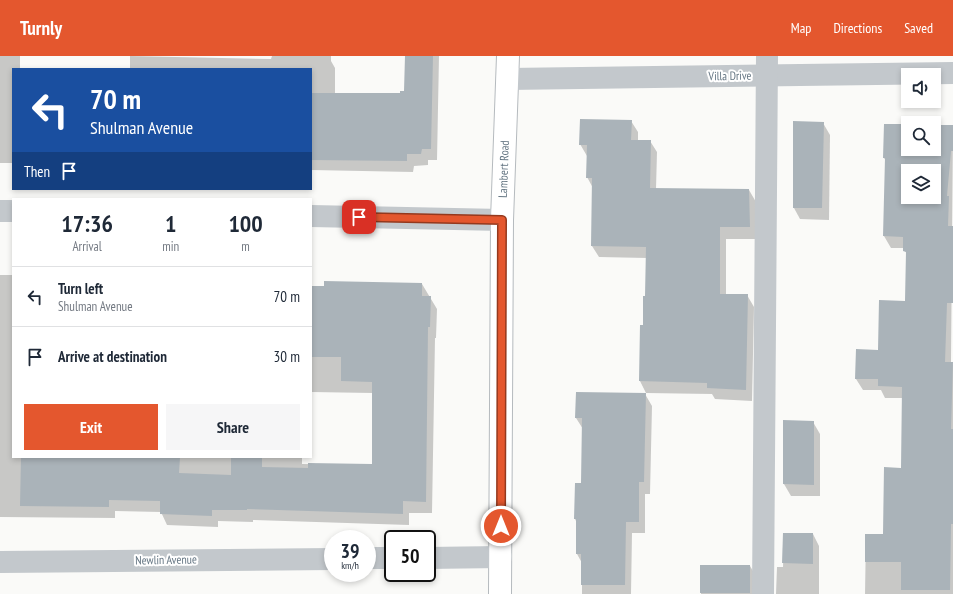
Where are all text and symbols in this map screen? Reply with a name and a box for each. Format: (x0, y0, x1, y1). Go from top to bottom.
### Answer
text: Turnly (20, 16, 62, 40)
text: Map (791, 19, 811, 37)
text: Directions (833, 19, 882, 37)
text: Saved (904, 19, 933, 37)
street label: Villa Drive (707, 68, 752, 83)
map controls (901, 68, 941, 204)
button: sound (901, 68, 941, 108)
text: 70 m (90, 80, 141, 117)
icon: left (24, 84, 76, 136)
text: Shulman Avenue (90, 116, 193, 139)
button: search (901, 116, 941, 156)
street label: Lambert Road (495, 140, 512, 198)
icon: arrive (58, 160, 80, 182)
text: Then (24, 162, 50, 181)
button: layers (901, 164, 941, 204)
pin (342, 200, 376, 234)
icon: arrive (348, 206, 370, 228)
text: 17:36 (61, 208, 113, 239)
text: 1 (165, 208, 176, 239)
text: 100 (228, 208, 263, 239)
text: Arrival (72, 238, 102, 255)
text: min (162, 238, 179, 255)
text: m (241, 238, 250, 255)
text: Turn left (58, 279, 103, 298)
icon: left (24, 286, 46, 308)
text: 70 m (274, 287, 300, 306)
text: Shulman Avenue (58, 298, 133, 315)
icon: arrive (24, 346, 46, 368)
text: Arrive at destination (58, 347, 167, 366)
text: 30 m (274, 347, 300, 366)
button: Exit (24, 404, 158, 450)
button: Share (166, 404, 300, 450)
position arrow (480, 505, 522, 547)
speed limit sign: 50 (384, 530, 436, 582)
text: 39 (340, 538, 360, 564)
street label: Newlin Avenue (135, 551, 197, 568)
text: km/h (341, 559, 359, 572)

